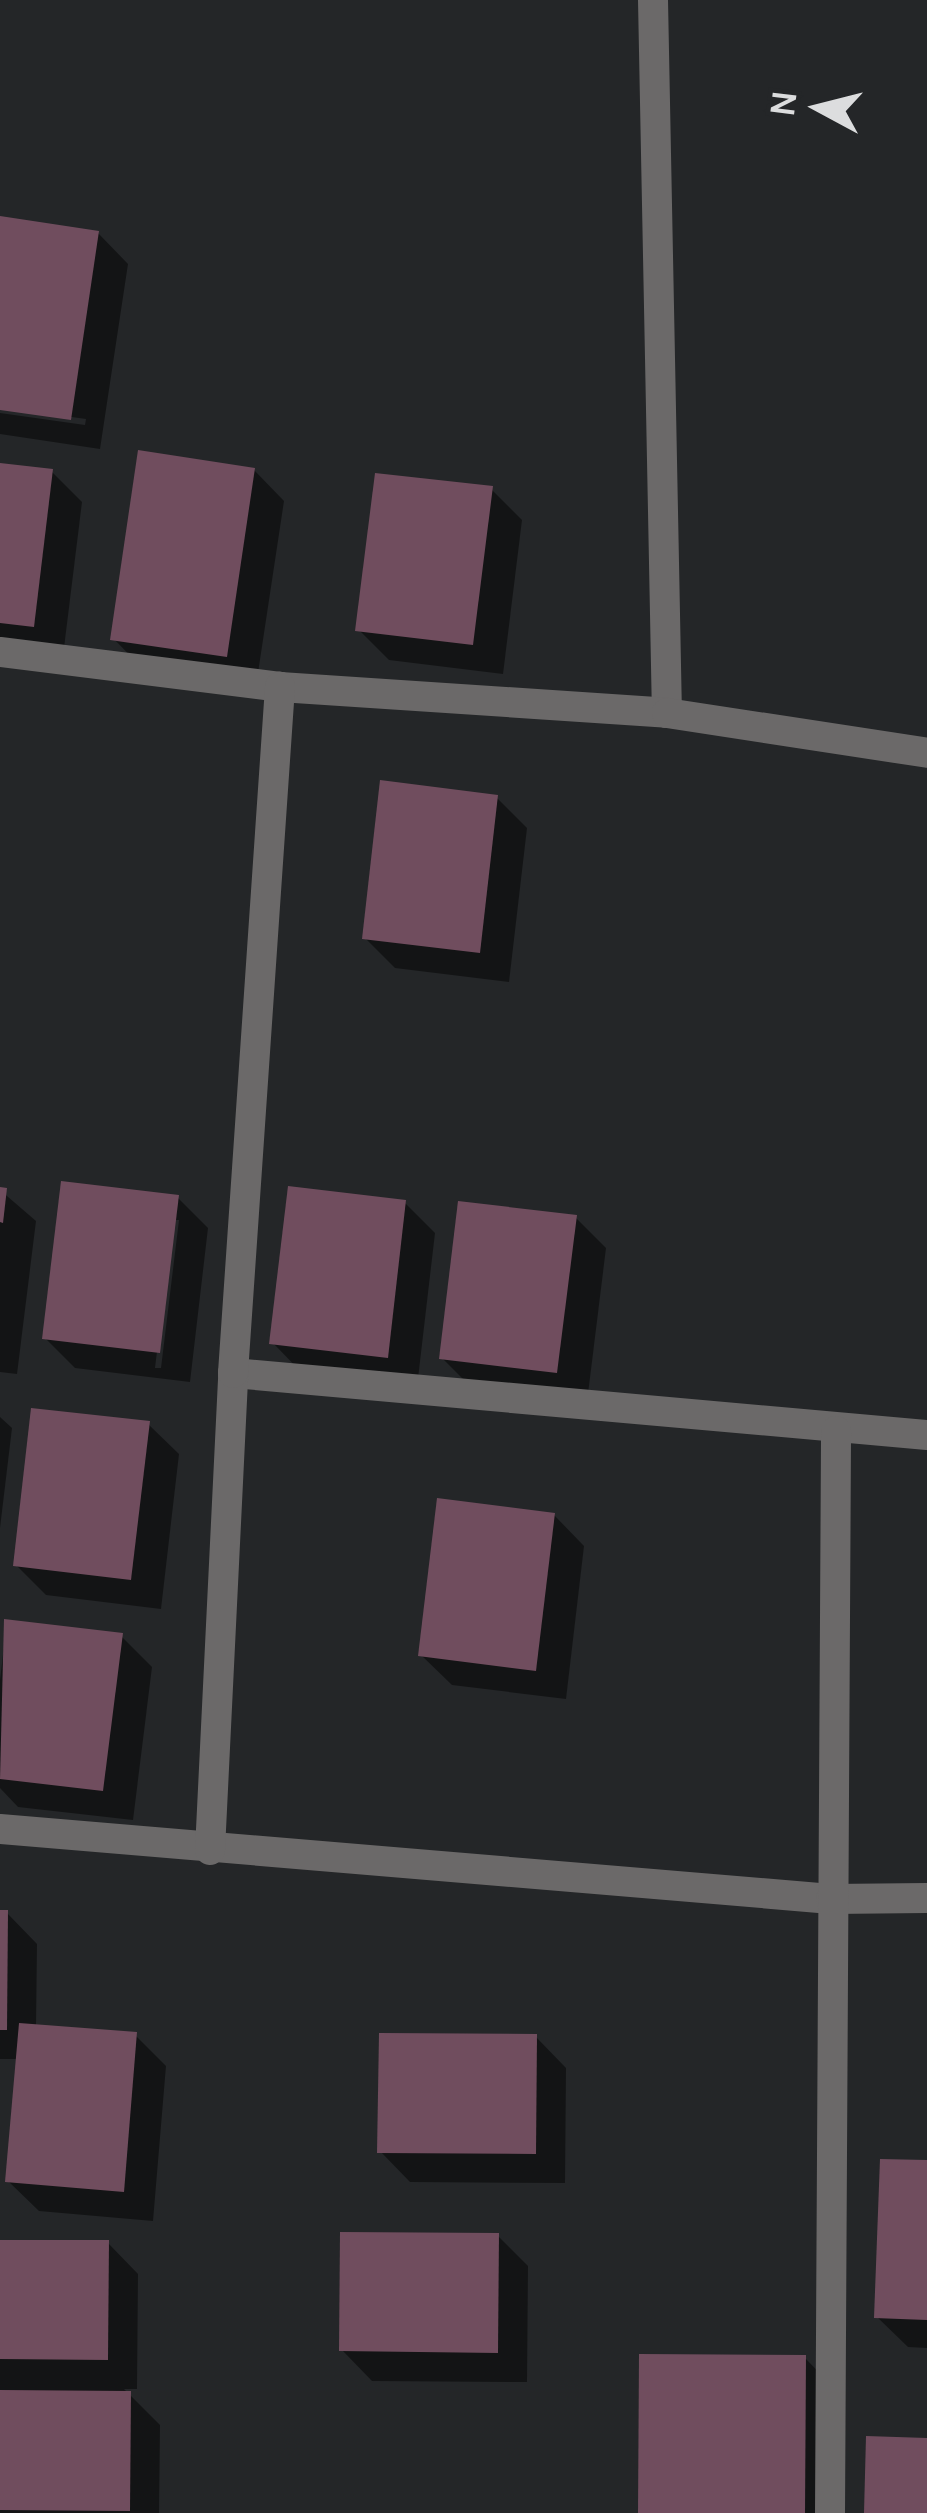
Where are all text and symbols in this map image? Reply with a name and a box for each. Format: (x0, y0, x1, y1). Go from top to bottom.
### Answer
north arrow (759, 48, 879, 168)
text: N (759, 89, 807, 118)

